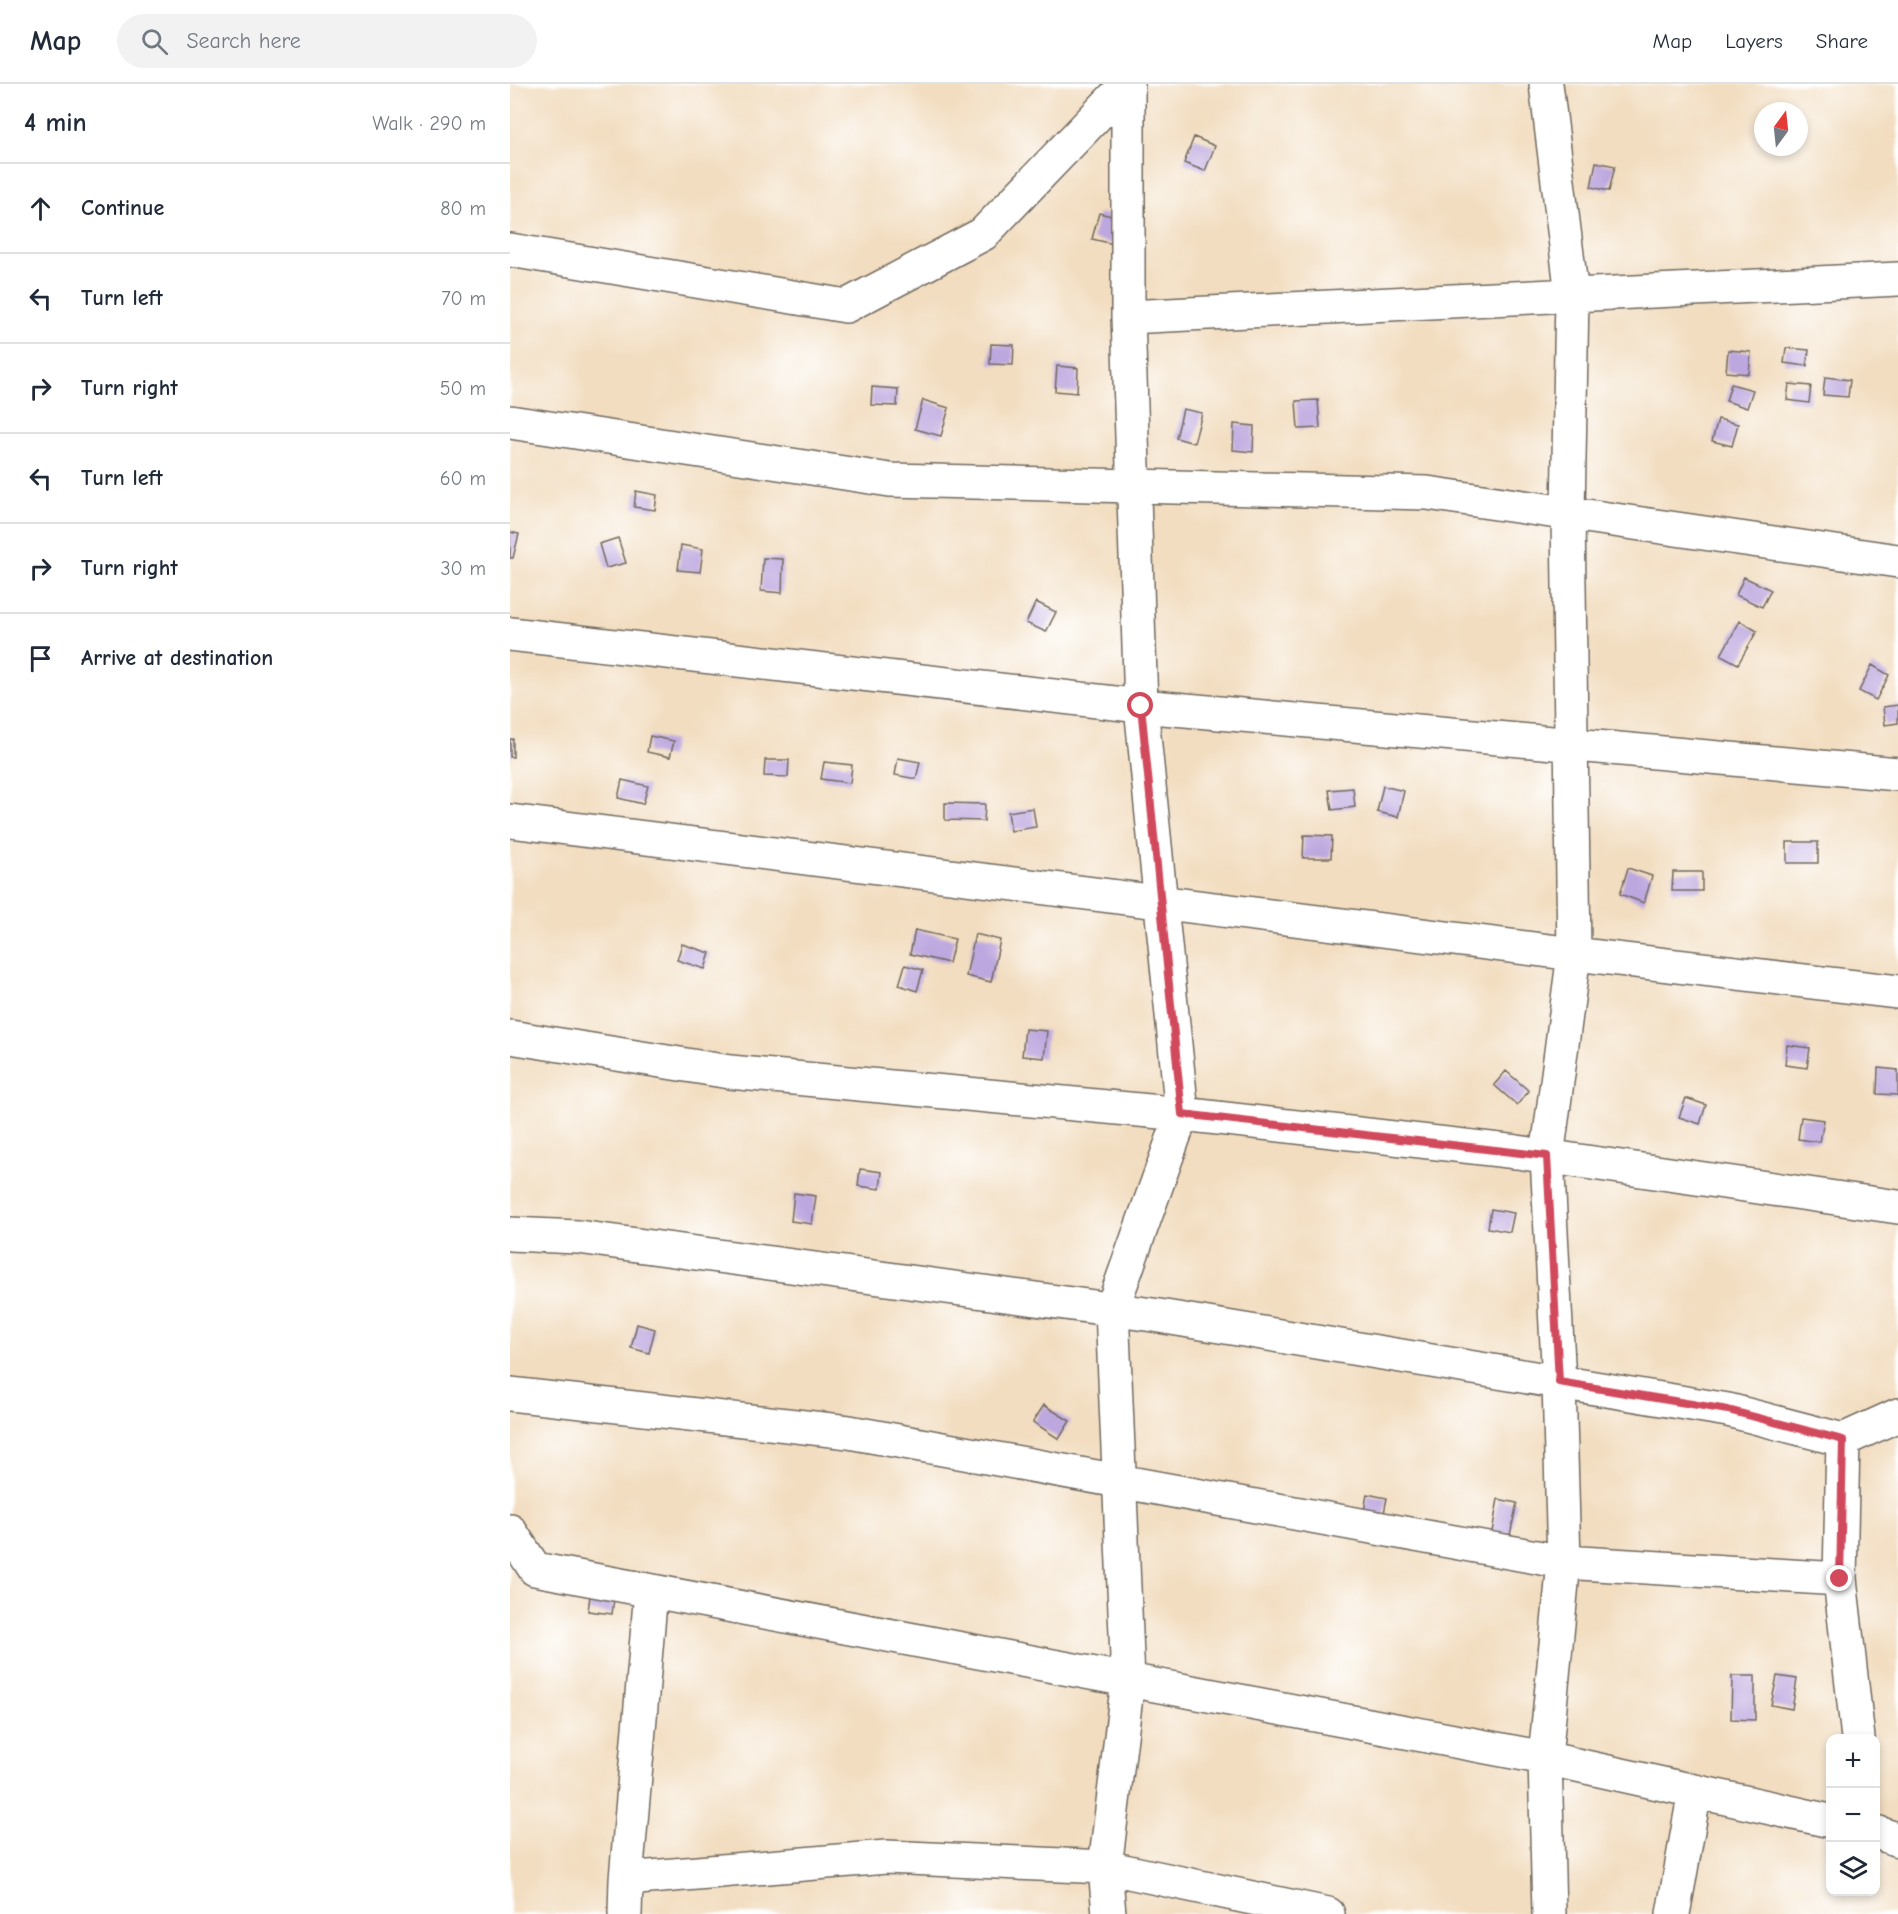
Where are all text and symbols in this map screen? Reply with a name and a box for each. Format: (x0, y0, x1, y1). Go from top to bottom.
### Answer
search box (117, 14, 537, 68)
text: Map (30, 25, 81, 57)
icon: search (138, 25, 171, 58)
text: Search here (186, 28, 301, 54)
text: Map (1653, 29, 1692, 53)
text: Layers (1725, 29, 1783, 53)
text: Share (1816, 29, 1868, 53)
north arrow (1754, 102, 1808, 156)
text: 4 min (24, 108, 87, 138)
text: Walk · 290 m (372, 112, 486, 135)
icon: ahead (24, 192, 57, 225)
text: Continue (81, 195, 164, 221)
text: 80 m (440, 197, 486, 220)
icon: left (24, 282, 57, 315)
text: Turn left (81, 285, 163, 311)
text: 70 m (441, 287, 486, 310)
icon: right (24, 372, 57, 405)
text: Turn right (81, 375, 178, 401)
text: 50 m (440, 377, 486, 400)
icon: left (24, 462, 57, 495)
text: Turn left (81, 465, 163, 491)
text: 60 m (440, 467, 486, 490)
icon: right (24, 552, 57, 585)
text: Turn right (81, 555, 178, 581)
text: 30 m (440, 557, 486, 580)
icon: arrive (24, 642, 57, 675)
text: Arrive at destination (81, 645, 273, 671)
route start (1127, 692, 1153, 718)
route end (1826, 1565, 1852, 1591)
map controls (1826, 1734, 1880, 1896)
button: + (1826, 1734, 1880, 1788)
button: − (1826, 1788, 1880, 1842)
button: layers (1826, 1842, 1880, 1896)

